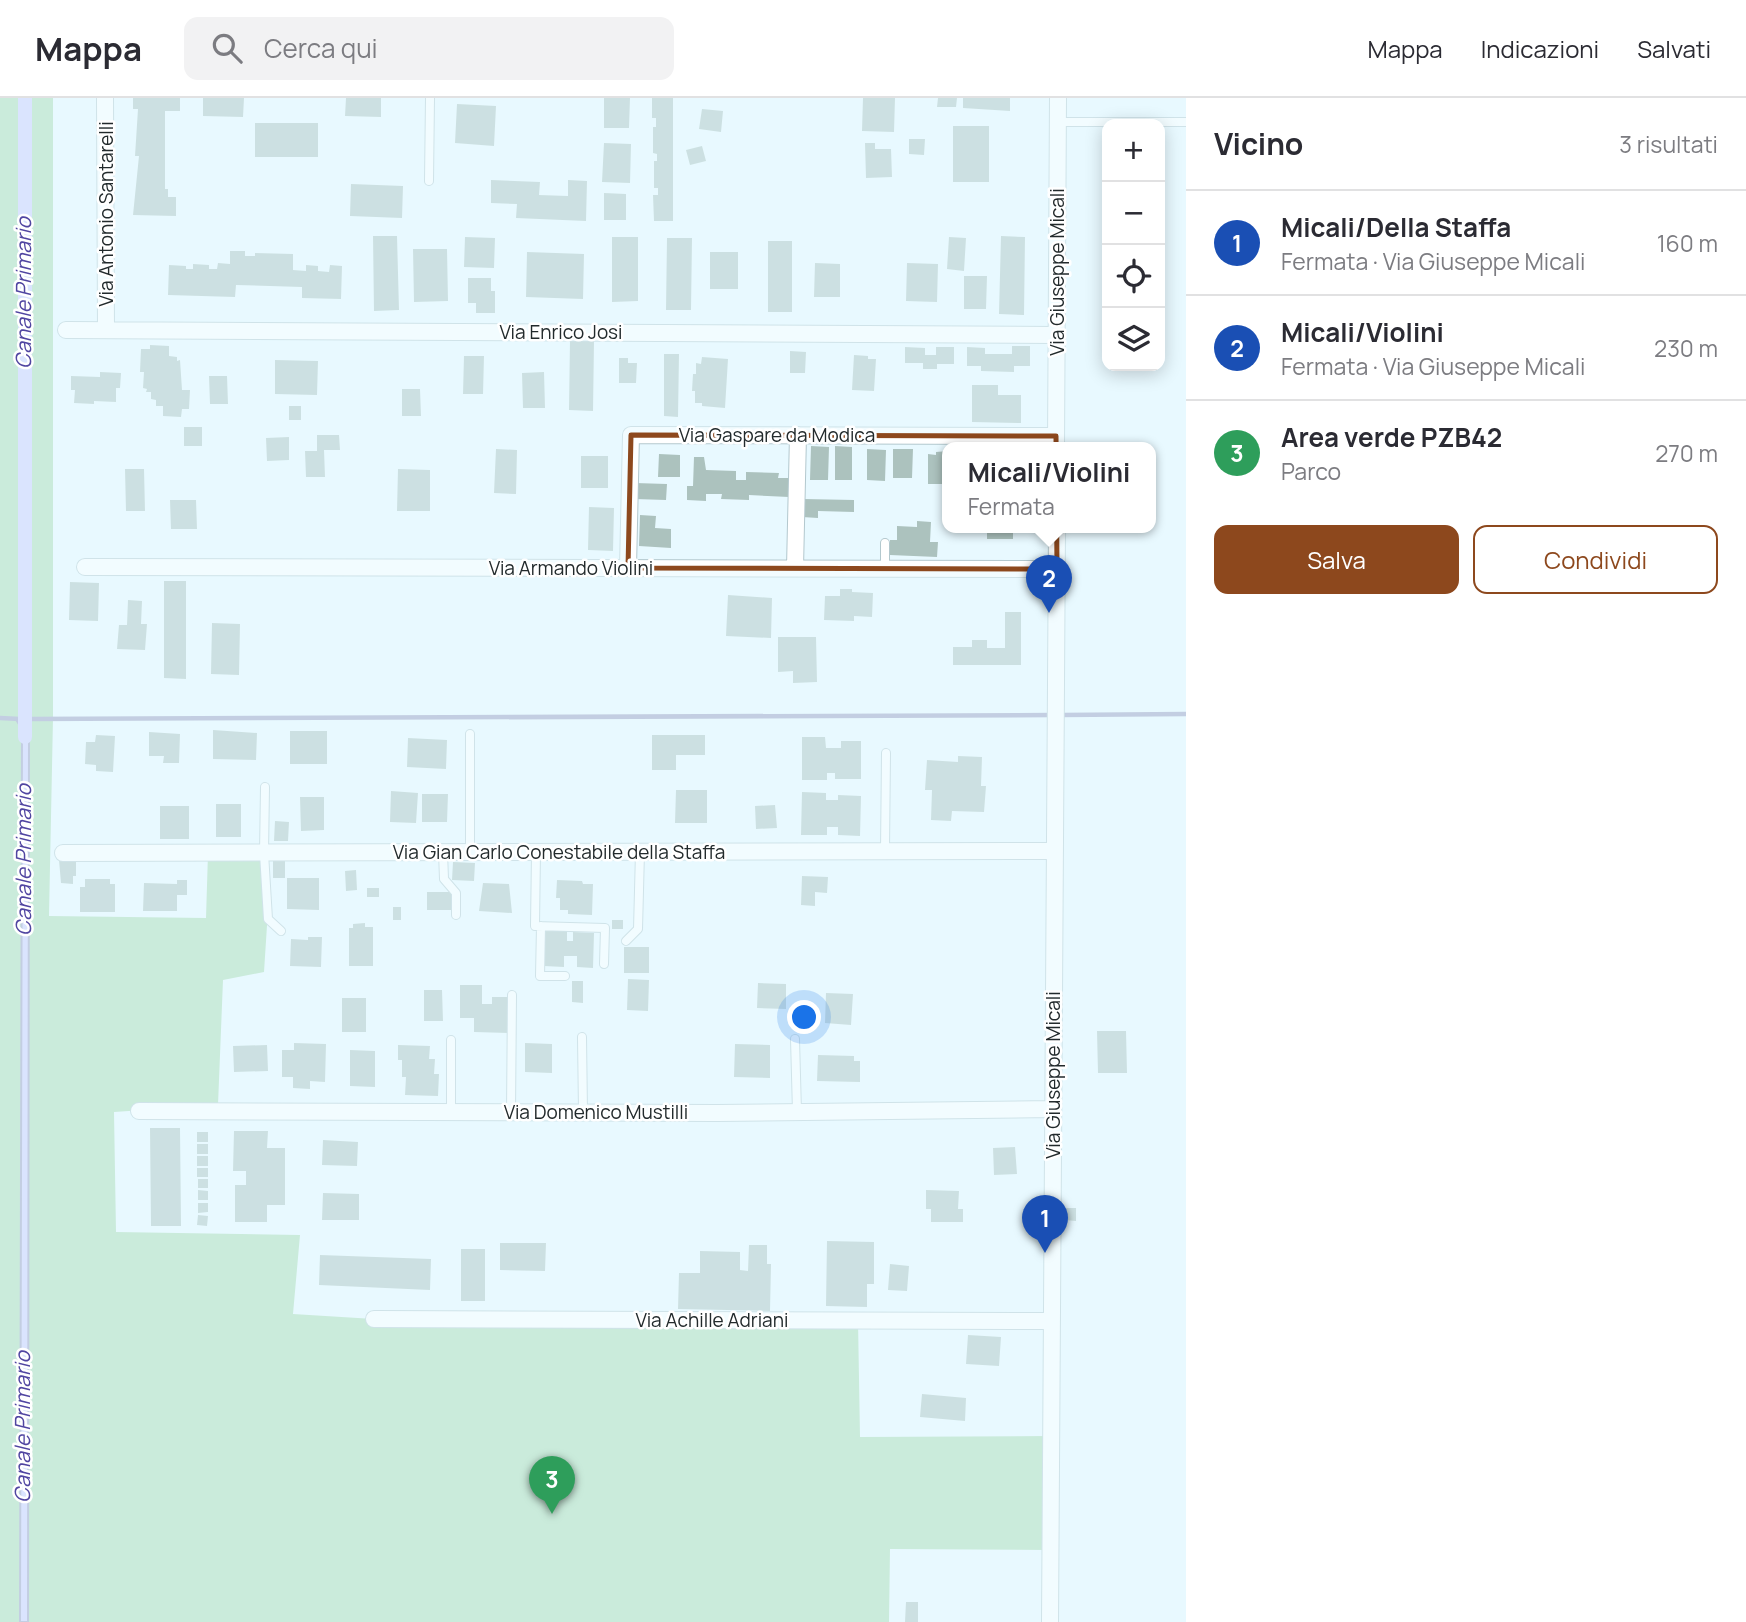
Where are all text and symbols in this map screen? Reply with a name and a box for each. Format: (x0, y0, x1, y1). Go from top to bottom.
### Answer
search box (184, 17, 674, 80)
text: Mappa (35, 26, 142, 71)
icon: search (208, 29, 246, 67)
text: Cerca qui (264, 30, 378, 66)
text: Mappa (1367, 32, 1443, 65)
text: Indicazioni (1481, 32, 1599, 65)
text: Salvati (1637, 32, 1711, 65)
map controls (1102, 119, 1165, 371)
button: + (1102, 119, 1165, 182)
street label: Via Antonio Santarelli (93, 121, 119, 307)
text: Vicino (1214, 123, 1303, 164)
text: 3 risultati (1619, 128, 1718, 160)
button: − (1102, 182, 1165, 245)
street label: Via Giuseppe Micali (1044, 188, 1070, 356)
text: Micali/Della Staffa (1281, 209, 1511, 245)
water label: Canale Primario (9, 216, 37, 369)
text: 1 (1232, 227, 1242, 259)
text: 160 m (1657, 227, 1718, 259)
button: locate (1102, 245, 1165, 308)
text: Fermata · Via Giuseppe Micali (1281, 245, 1585, 277)
button: layers (1102, 308, 1165, 371)
text: Micali/Violini (1281, 314, 1444, 350)
street label: Via Enrico Josi (500, 319, 622, 345)
text: 2 (1230, 332, 1244, 364)
text: 230 m (1654, 332, 1718, 364)
text: Fermata · Via Giuseppe Micali (1281, 350, 1585, 382)
text: Area verde PZB42 (1281, 419, 1502, 455)
street label: Via Gaspare da Modica (679, 422, 875, 448)
text: 3 (1230, 437, 1244, 469)
text: 270 m (1655, 437, 1718, 469)
popup (942, 442, 1156, 533)
text: Micali/Violini (968, 454, 1130, 490)
text: Parco (1281, 455, 1341, 487)
text: Fermata (968, 490, 1055, 522)
button: Salva (1214, 525, 1459, 594)
button: Condividi (1473, 525, 1718, 594)
street label: Via Armando Violini (489, 555, 653, 581)
pin: 2 (1026, 555, 1072, 613)
water label: Canale Primario (9, 783, 37, 936)
street label: Via Gian Carlo Conestabile della Staffa (393, 839, 725, 865)
street label: Via Giuseppe Micali (1040, 991, 1066, 1159)
your location (787, 1000, 821, 1034)
street label: Via Domenico Mustilli (504, 1099, 688, 1125)
pin: 1 (1022, 1195, 1068, 1253)
street label: Via Achille Adriani (636, 1307, 788, 1333)
water label: Canale Primario (8, 1350, 36, 1503)
pin: 3 (529, 1456, 575, 1514)

